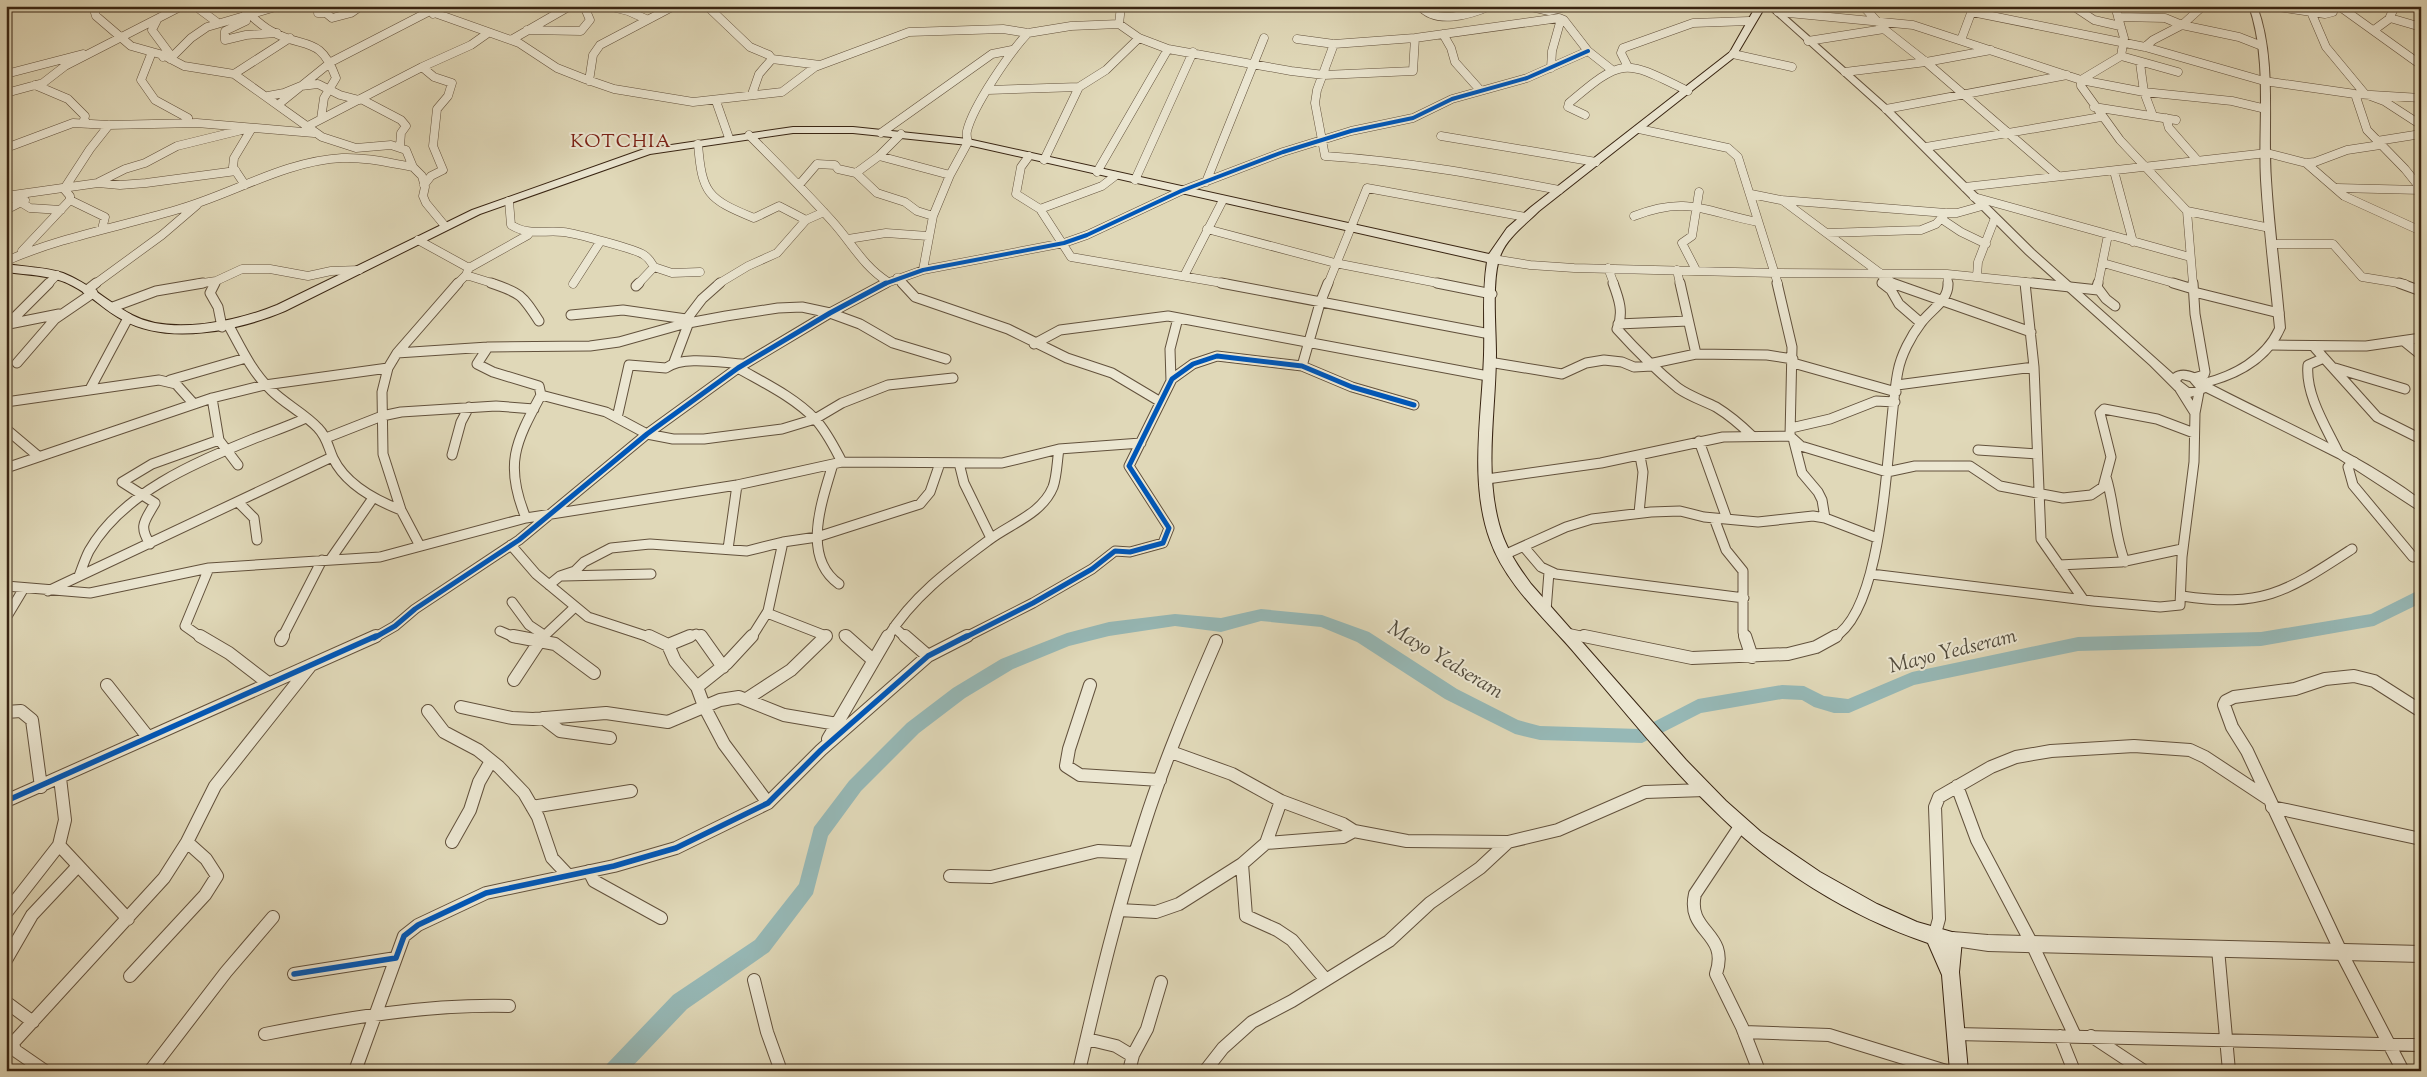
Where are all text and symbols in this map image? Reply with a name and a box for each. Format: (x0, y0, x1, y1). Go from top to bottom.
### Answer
district label: KOTCHIA (570, 129, 672, 156)
water label: Mayo Yedseram (1381, 614, 1509, 708)
water label: Mayo Yedseram (1886, 622, 2020, 682)

